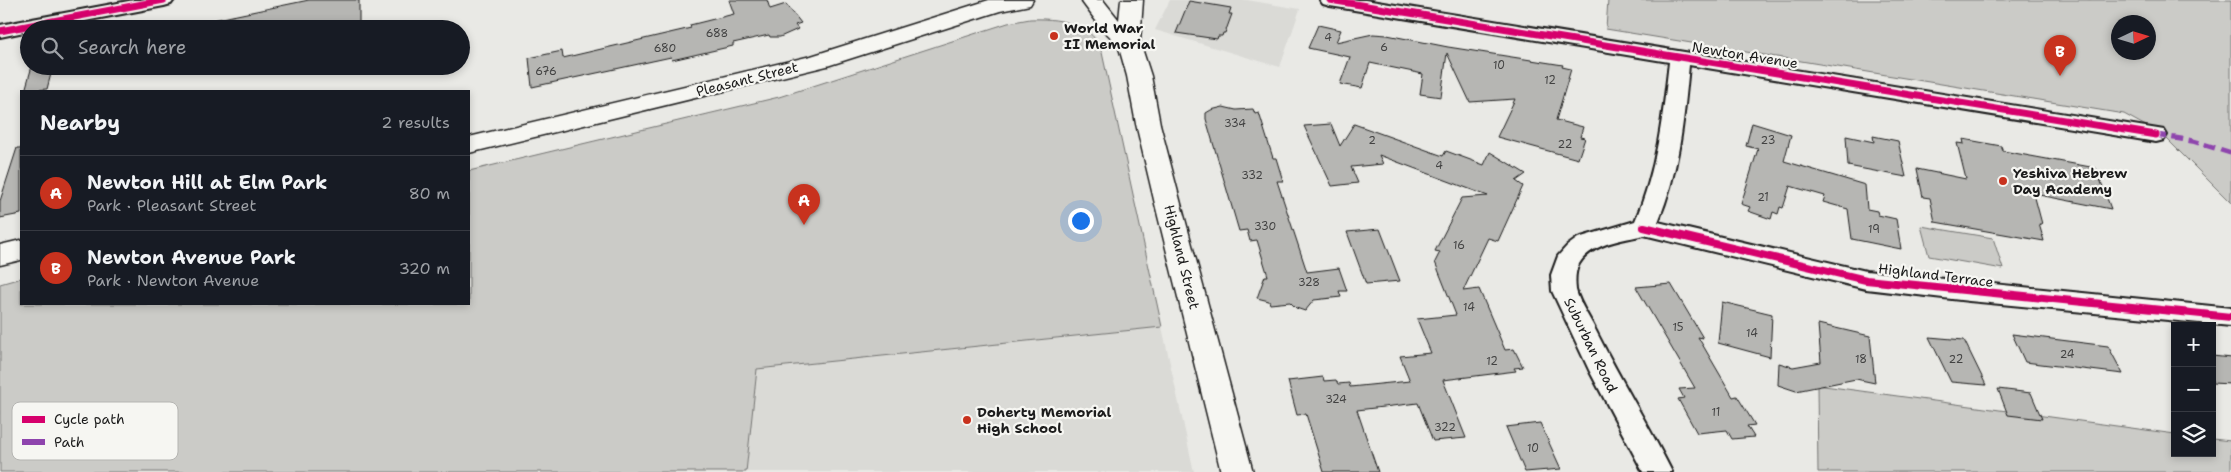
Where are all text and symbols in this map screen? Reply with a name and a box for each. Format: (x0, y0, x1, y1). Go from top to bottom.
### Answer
north arrow (2111, 15, 2156, 60)
place label: World War II Memorial (1064, 19, 1156, 53)
search box (20, 20, 470, 75)
house number: 688 (706, 26, 728, 41)
marker: World War II Memorial (1048, 30, 1060, 42)
house number: 4 (1324, 30, 1332, 45)
icon: search (38, 34, 66, 62)
text: Search here (78, 35, 187, 60)
pin: B (2044, 35, 2076, 76)
street label: Newton Avenue (1691, 38, 1799, 72)
house number: 6 (1380, 40, 1388, 55)
house number: 680 (654, 41, 676, 56)
street label: Pleasant Street (694, 58, 800, 100)
house number: 10 (1493, 58, 1505, 73)
house number: 676 (535, 64, 557, 79)
house number: 12 (1544, 73, 1556, 88)
text: Nearby (40, 109, 120, 137)
text: 2 results (381, 112, 450, 133)
house number: 334 (1224, 116, 1246, 131)
house number: 2 (1368, 133, 1376, 148)
house number: 23 (1761, 133, 1775, 148)
house number: 22 (1558, 137, 1572, 152)
house number: 4 (1435, 158, 1443, 173)
place label: Yeshiva Hebrew Day Academy (2013, 164, 2127, 198)
house number: 332 (1241, 168, 1263, 183)
text: Newton Hill at Elm Park (87, 170, 327, 195)
marker: Yeshiva Hebrew Day Academy (1997, 175, 2009, 187)
text: A (50, 183, 62, 204)
text: 80 m (409, 183, 450, 204)
pin: A (788, 184, 820, 225)
house number: 21 (1757, 190, 1769, 205)
text: Park · Pleasant Street (87, 195, 256, 216)
street label: Highland Street (1160, 203, 1204, 311)
your location (1068, 208, 1094, 234)
house number: 330 (1254, 219, 1276, 234)
house number: 19 (1868, 222, 1880, 237)
house number: 16 (1453, 238, 1465, 253)
text: Newton Avenue Park (87, 245, 296, 270)
text: B (51, 258, 61, 279)
text: 320 m (399, 258, 450, 279)
street label: Highland Terrace (1877, 259, 1995, 291)
text: Park · Newton Avenue (87, 270, 259, 291)
house number: 328 (1298, 275, 1320, 290)
street label: Suburban Road (1560, 295, 1622, 395)
house number: 14 (1463, 300, 1475, 315)
house number: 15 (1672, 320, 1684, 335)
map controls (2171, 322, 2216, 457)
button: + (2171, 322, 2216, 367)
house number: 14 (1746, 326, 1758, 341)
house number: 24 (2060, 347, 2075, 362)
house number: 18 (1855, 352, 1867, 367)
house number: 22 (1949, 352, 1963, 367)
house number: 12 (1486, 354, 1498, 369)
button: − (2171, 367, 2216, 412)
house number: 324 (1325, 392, 1347, 407)
legend (12, 402, 178, 460)
place label: Doherty Memorial High School (977, 403, 1111, 437)
house number: 11 (1712, 405, 1720, 420)
text: Cycle path (54, 410, 125, 428)
button: layers (2171, 412, 2216, 457)
marker: Doherty Memorial High School (961, 414, 973, 426)
house number: 322 (1434, 420, 1456, 435)
text: Path (54, 433, 85, 451)
house number: 10 (1527, 441, 1539, 456)

